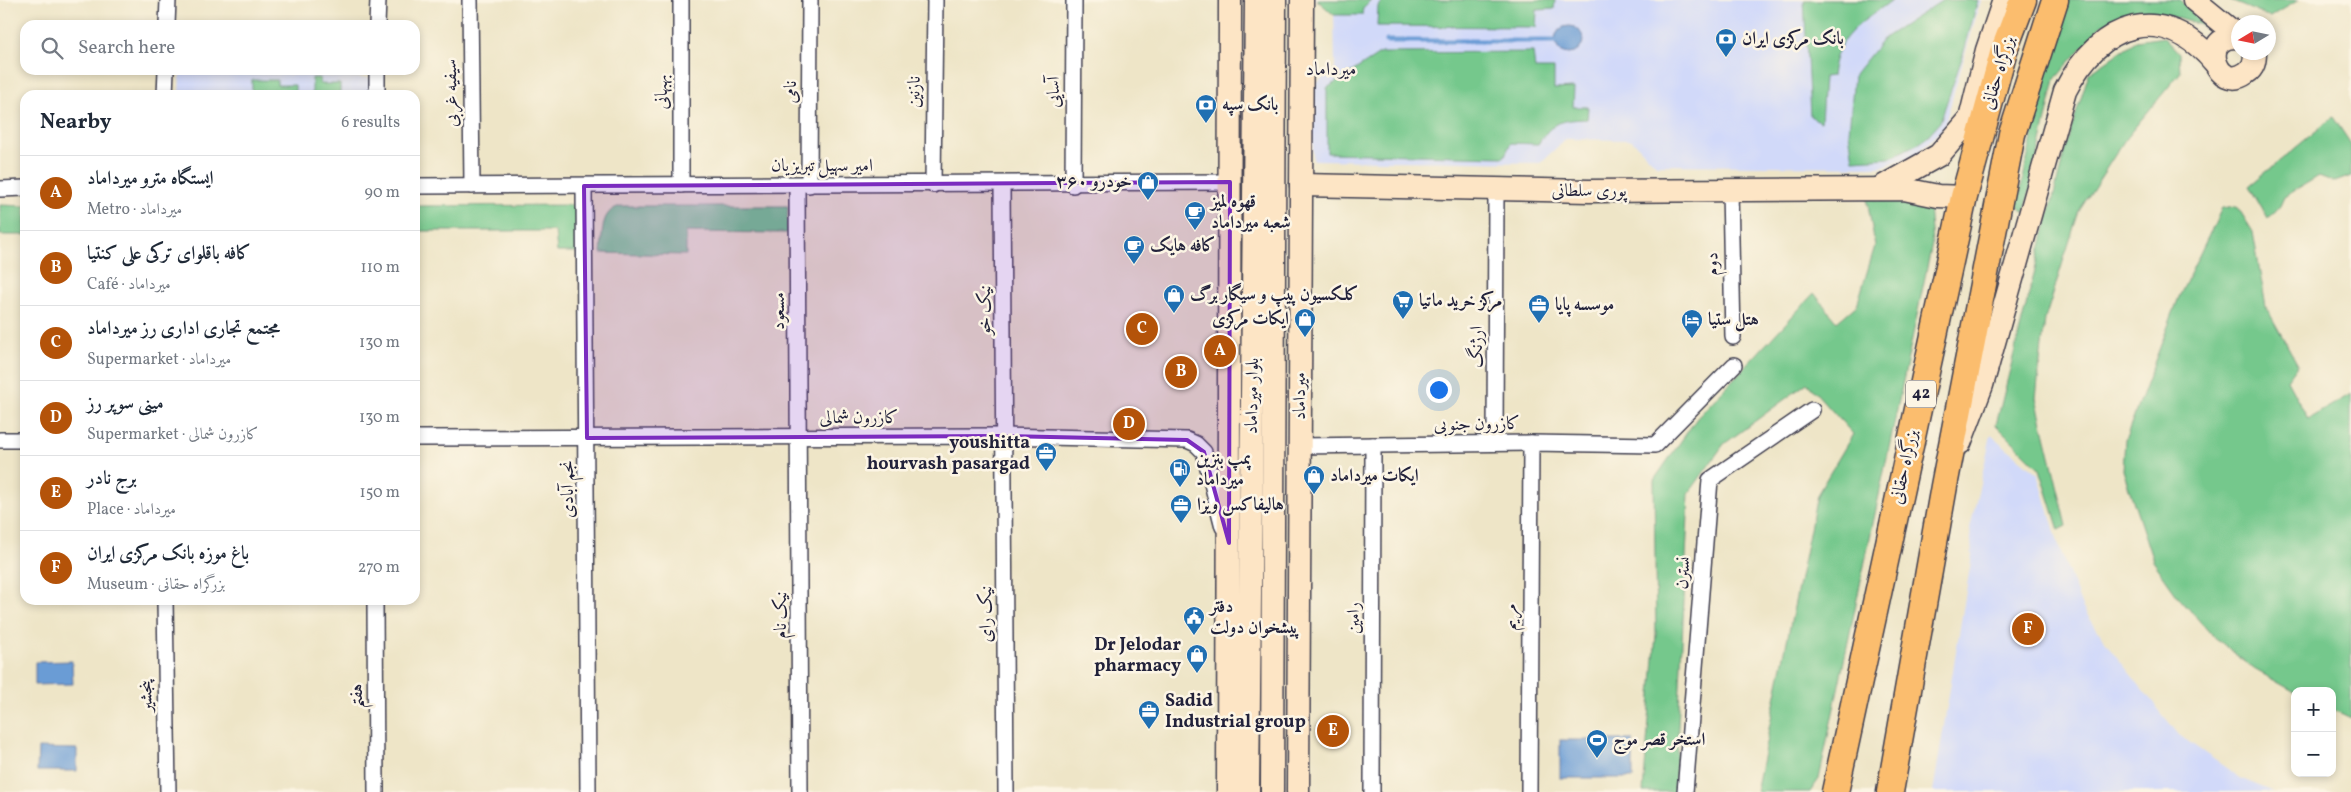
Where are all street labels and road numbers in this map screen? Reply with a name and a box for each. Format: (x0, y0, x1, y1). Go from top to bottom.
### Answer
street label: بزرگراه حقانی (1975, 33, 2022, 113)
street label: سیفیه غربی (439, 59, 465, 127)
street label: بهبهانی (650, 74, 675, 110)
street label: آسایی (1042, 74, 1067, 108)
street label: نازنین (902, 76, 928, 108)
street label: نامی (779, 80, 804, 104)
street label: امیر سهیل تبریزیان (771, 154, 873, 179)
street label: پوری سلطانی (1551, 179, 1628, 204)
street label: دوم (1700, 252, 1728, 276)
street label: نیک خو (973, 285, 998, 337)
street label: مسعود (767, 292, 792, 330)
street label: ارژنگ (1464, 326, 1490, 368)
street label: بلوار میرداماد (1240, 358, 1266, 434)
street label: میرداماد (1288, 372, 1313, 420)
road number: 42 (1906, 380, 1936, 408)
street label: کازرون شمالی (819, 406, 899, 431)
street label: کازرون جنوبی (1434, 412, 1520, 438)
street label: بزرگراه حقانی (1884, 427, 1925, 507)
street label: نجم آبادی (556, 460, 584, 518)
street label: نسترن (1670, 555, 1698, 591)
street label: نیک رای (974, 586, 999, 642)
street label: نیک نام (769, 591, 796, 639)
street label: رامین (1342, 602, 1367, 634)
street label: مریم (1499, 603, 1526, 631)
street label: پنجشیر (134, 679, 160, 714)
street label: هفتم (345, 683, 374, 709)

